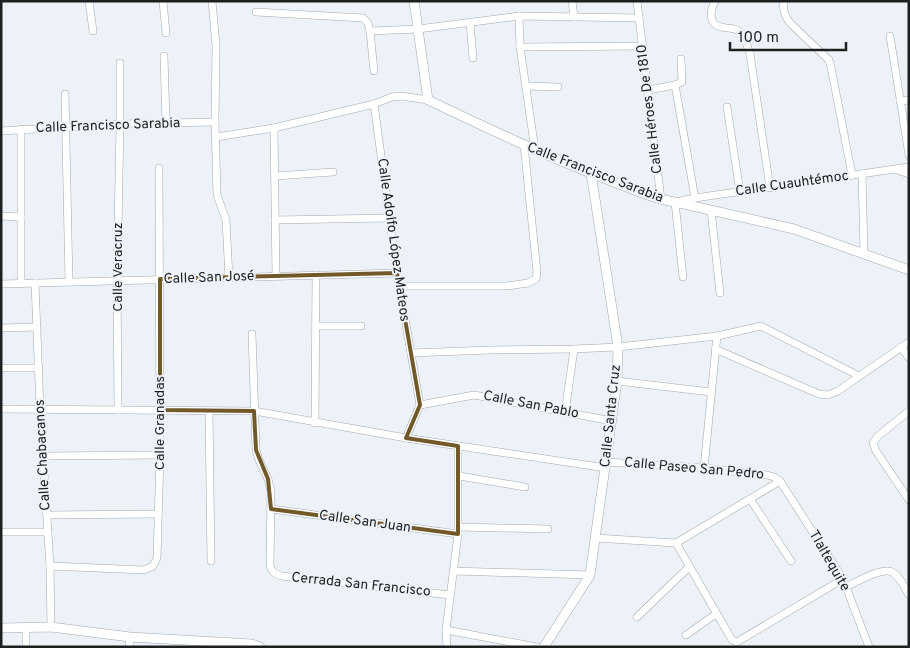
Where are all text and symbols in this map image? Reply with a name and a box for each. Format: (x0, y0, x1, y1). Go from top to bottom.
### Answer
scale bar (730, 20, 846, 52)
text: 100 m (738, 29, 779, 48)
street label: Calle Héroes De 1810 (634, 43, 666, 175)
street label: Calle Francisco Sarabia (35, 115, 181, 137)
street label: Calle Francisco Sarabia (524, 139, 666, 207)
street label: Calle Adolfo López Mateos (373, 157, 413, 323)
street label: Calle Cuauhtémoc (734, 168, 850, 200)
street label: Calle Veracruz (110, 222, 127, 312)
street label: Calle San José (163, 268, 255, 288)
street label: Calle Santa Cruz (597, 364, 625, 468)
street label: Calle Granadas (152, 376, 169, 470)
street label: Calle San Pablo (482, 387, 580, 423)
street label: Calle Chabacanos (32, 399, 54, 511)
street label: Calle Paseo San Pedro (623, 454, 765, 484)
street label: Calle San Juan (318, 507, 412, 537)
street label: Tlaltequite (805, 527, 853, 595)
street label: Cerrada San Francisco (290, 569, 432, 601)

